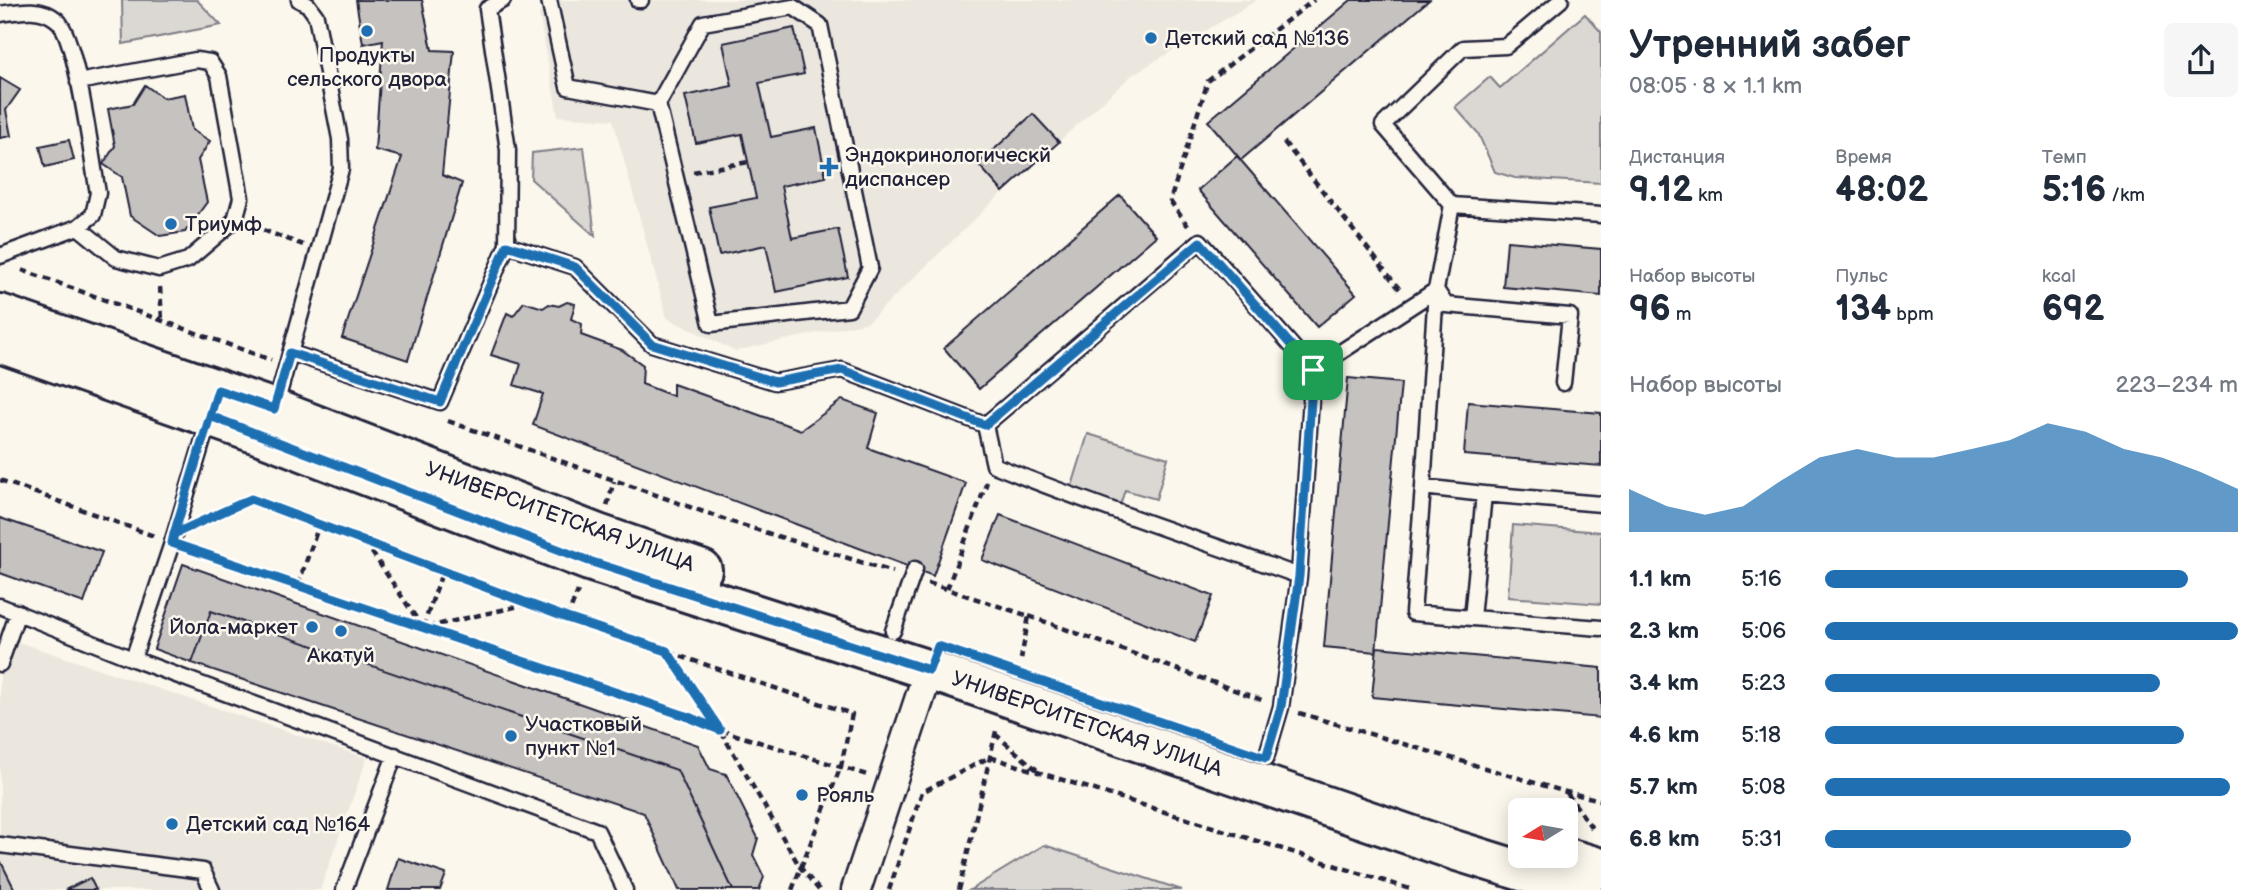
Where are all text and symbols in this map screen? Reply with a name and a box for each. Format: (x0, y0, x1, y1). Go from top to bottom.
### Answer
marker: Продукты сельского двора (359, 23, 375, 39)
text: Утренний забег (1629, 23, 1911, 68)
button: share (2164, 23, 2238, 97)
place label: Детский сад №136 (1165, 26, 1350, 51)
marker: Детский сад №136 (1143, 30, 1159, 46)
place label: Продукты сельского двора (287, 43, 447, 92)
text: 08:05 · 8 × 1.1 km (1629, 72, 1802, 100)
place label: Эндокринологическй диспансер (845, 143, 1051, 192)
text: Дистанция (1629, 146, 1725, 169)
text: Время (1835, 146, 1892, 169)
text: Темп (2042, 146, 2087, 169)
marker: Эндокринологическй диспансер (819, 157, 839, 177)
text: 9.12 (1629, 169, 1693, 212)
text: 48:02 (1835, 169, 1928, 212)
text: 5:16 (2042, 169, 2106, 212)
text: km (1693, 184, 1723, 207)
text: /km (2106, 184, 2145, 207)
place label: Триумф (185, 212, 262, 237)
marker: Триумф (163, 216, 179, 232)
text: Набор высоты (1629, 265, 1755, 288)
text: Пульс (1835, 265, 1888, 288)
text: kcal (2042, 265, 2076, 288)
text: 96 (1629, 288, 1671, 331)
text: 134 (1835, 288, 1891, 331)
text: 692 (2042, 288, 2104, 331)
text: m (1671, 303, 1692, 326)
text: bpm (1891, 303, 1934, 326)
pin (1283, 340, 1343, 400)
icon: arrive (1294, 351, 1332, 389)
text: Набор высоты (1629, 371, 1782, 399)
text: 223–234 m (2116, 371, 2238, 399)
street label: УНИВЕРСИТЕТСКАЯ УЛИЦА (422, 457, 698, 577)
text: 1.1 km (1629, 565, 1691, 593)
text: 5:16 (1741, 565, 1782, 593)
place label: Йола-маркет (169, 615, 298, 640)
text: 2.3 km (1629, 617, 1699, 645)
text: 5:06 (1741, 617, 1786, 645)
marker: Йола-маркет (304, 619, 320, 635)
marker: Акатуй (333, 623, 349, 639)
place label: Акатуй (306, 643, 375, 668)
street label: УНИВЕРСИТЕТСКАЯ УЛИЦА (949, 666, 1226, 782)
text: 3.4 km (1629, 669, 1699, 697)
text: 5:23 (1741, 669, 1786, 697)
place label: Участковый пункт №1 (525, 712, 642, 761)
text: 4.6 km (1629, 721, 1699, 749)
text: 5:18 (1741, 721, 1781, 749)
marker: Участковый пункт №1 (503, 728, 519, 744)
text: 5.7 km (1629, 773, 1698, 801)
text: 5:08 (1741, 773, 1786, 801)
place label: Рояль (816, 783, 875, 808)
marker: Рояль (794, 787, 810, 803)
north arrow (1508, 798, 1578, 868)
map controls (1508, 798, 1578, 868)
place label: Детский сад №164 (186, 812, 370, 837)
marker: Детский сад №164 (164, 816, 180, 832)
text: 6.8 km (1629, 825, 1700, 853)
text: 5:31 (1741, 825, 1782, 853)

